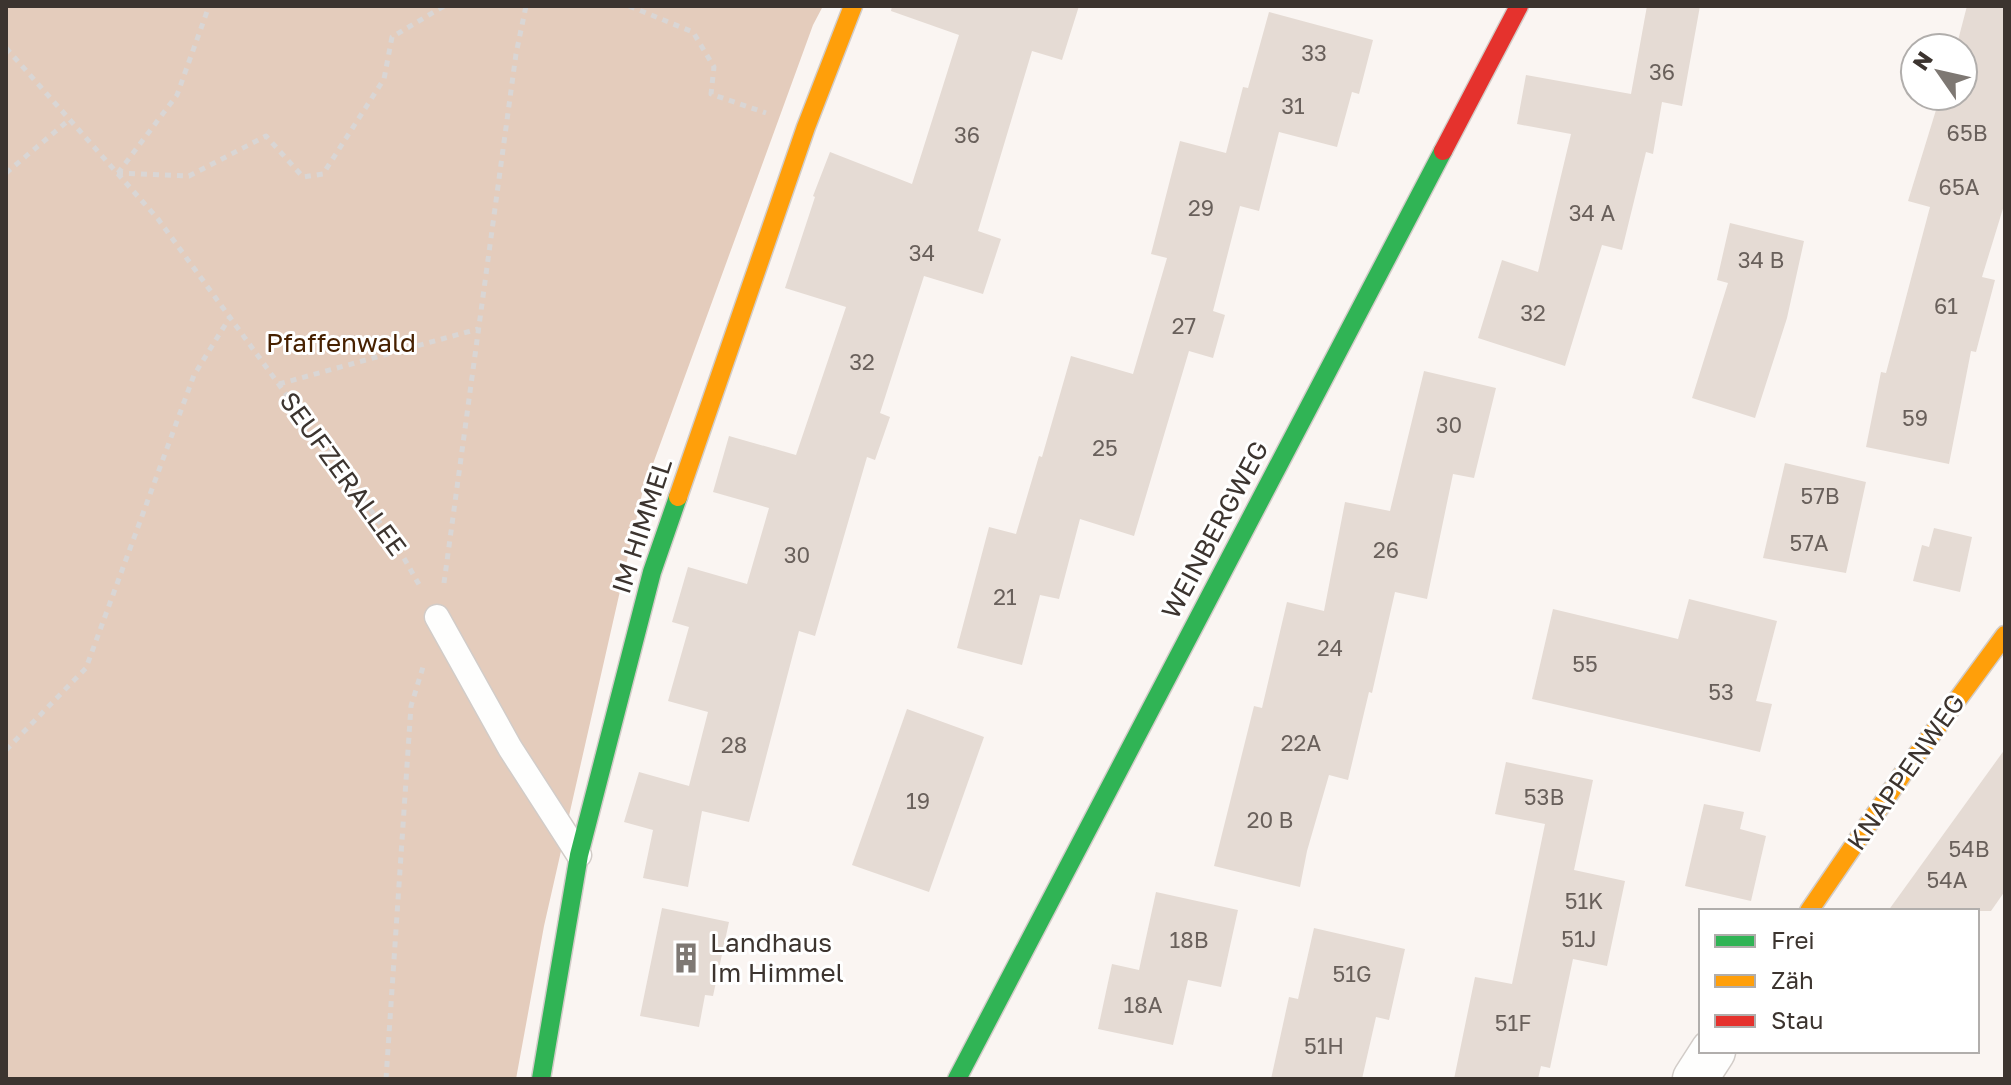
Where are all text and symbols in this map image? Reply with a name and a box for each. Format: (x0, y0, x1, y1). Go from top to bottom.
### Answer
north arrow (1899, 32, 1979, 112)
house number: 33 (1301, 39, 1327, 66)
text: N (1906, 46, 1938, 75)
house number: 36 (1649, 58, 1675, 85)
house number: 31 (1281, 92, 1305, 119)
house number: 65B (1947, 119, 1987, 146)
house number: 36 (954, 121, 980, 148)
house number: 65A (1939, 173, 1980, 200)
house number: 29 (1188, 194, 1214, 221)
house number: 34 A (1569, 199, 1616, 226)
house number: 34 (909, 239, 935, 266)
house number: 34 B (1738, 246, 1784, 273)
house number: 61 (1934, 292, 1958, 319)
house number: 32 (1520, 299, 1546, 326)
house number: 27 (1172, 312, 1196, 339)
park label: Pfaffenwald (266, 327, 416, 358)
house number: 32 (849, 348, 875, 375)
street label: SEUFZERALLEE (274, 386, 413, 562)
house number: 59 (1902, 404, 1928, 431)
house number: 30 (1436, 411, 1462, 438)
house number: 25 (1092, 434, 1118, 461)
street label: WEINBERGWEG (1155, 436, 1274, 624)
street label: IM HIMMEL (605, 454, 678, 597)
house number: 57B (1800, 482, 1840, 509)
house number: 57A (1789, 529, 1829, 556)
house number: 26 (1373, 536, 1399, 563)
house number: 30 (784, 541, 810, 568)
house number: 21 (993, 583, 1017, 610)
house number: 24 (1317, 634, 1343, 661)
house number: 55 (1572, 650, 1598, 677)
house number: 53 (1708, 678, 1734, 705)
street label: KNAPPENWEG (1840, 688, 1971, 856)
house number: 22A (1281, 729, 1321, 756)
house number: 28 (721, 731, 747, 758)
house number: 53B (1524, 783, 1564, 810)
house number: 19 (906, 787, 930, 814)
house number: 20 B (1247, 806, 1293, 833)
house number: 54B (1949, 835, 1989, 862)
house number: 54A (1927, 866, 1968, 893)
house number: 51K (1565, 887, 1603, 914)
legend (1699, 909, 1979, 1053)
house number: 51J (1561, 925, 1597, 952)
text: Frei (1771, 925, 1815, 954)
house number: 18B (1170, 926, 1208, 953)
place label: Landhaus Im Himmel (710, 927, 844, 988)
building icon: Landhaus Im Himmel (669, 941, 703, 975)
house number: 51G (1333, 960, 1371, 987)
text: Zäh (1771, 965, 1814, 994)
house number: 18A (1124, 991, 1163, 1018)
text: Stau (1771, 1005, 1824, 1034)
house number: 51F (1495, 1009, 1531, 1036)
house number: 51H (1304, 1032, 1344, 1059)

